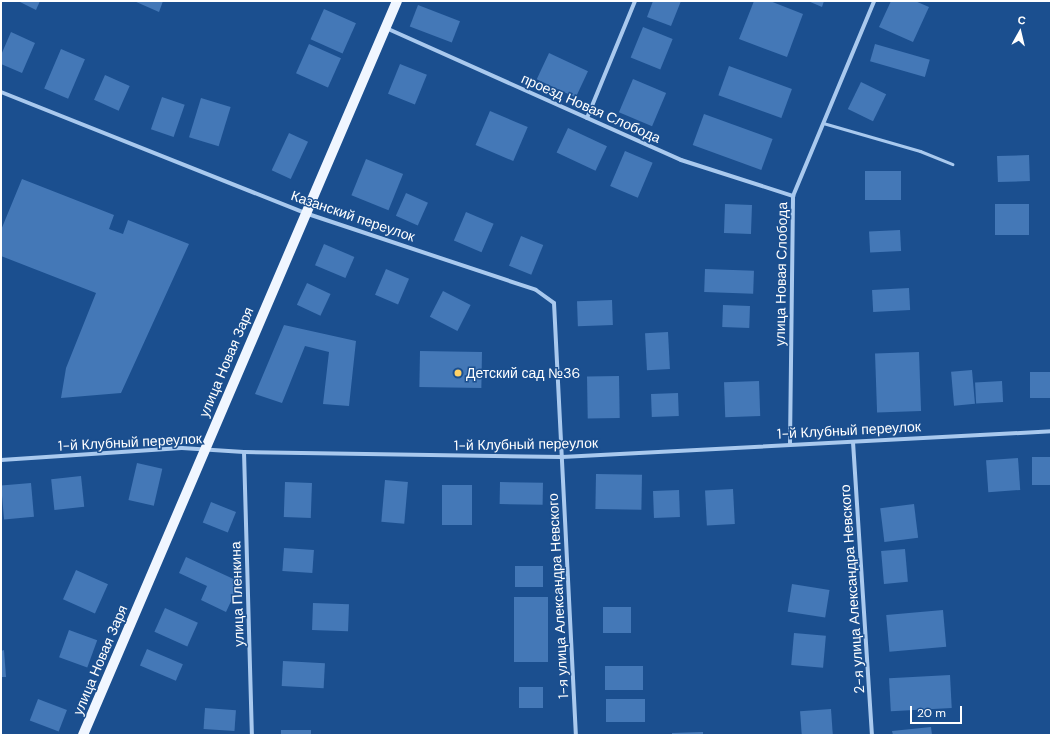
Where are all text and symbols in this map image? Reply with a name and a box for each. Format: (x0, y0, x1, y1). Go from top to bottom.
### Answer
north arrow (1000, 12, 1040, 52)
text: С (1017, 13, 1027, 28)
street label: проезд Новая Слобода (519, 70, 663, 146)
street label: Казанский переулок (289, 187, 417, 245)
street label: улица Новая Слобода (771, 202, 791, 346)
street label: улица Новая Заря (195, 304, 257, 420)
place label: Детский сад №36 (466, 365, 580, 381)
marker: Детский сад №36 (453, 368, 463, 378)
street label: 1-й Клубный переулок (777, 418, 921, 442)
street label: 1-й Клубный переулок (58, 430, 202, 454)
street label: 1-й Клубный переулок (454, 434, 598, 454)
street label: 2-я улица Александра Невского (836, 484, 868, 694)
street label: 1-я улица Александра Невского (544, 493, 572, 699)
street label: улица Пленкина (227, 541, 247, 647)
street label: улица Новая Заря (69, 602, 131, 718)
scale bar (912, 698, 964, 724)
text: 20 m (917, 705, 946, 721)

